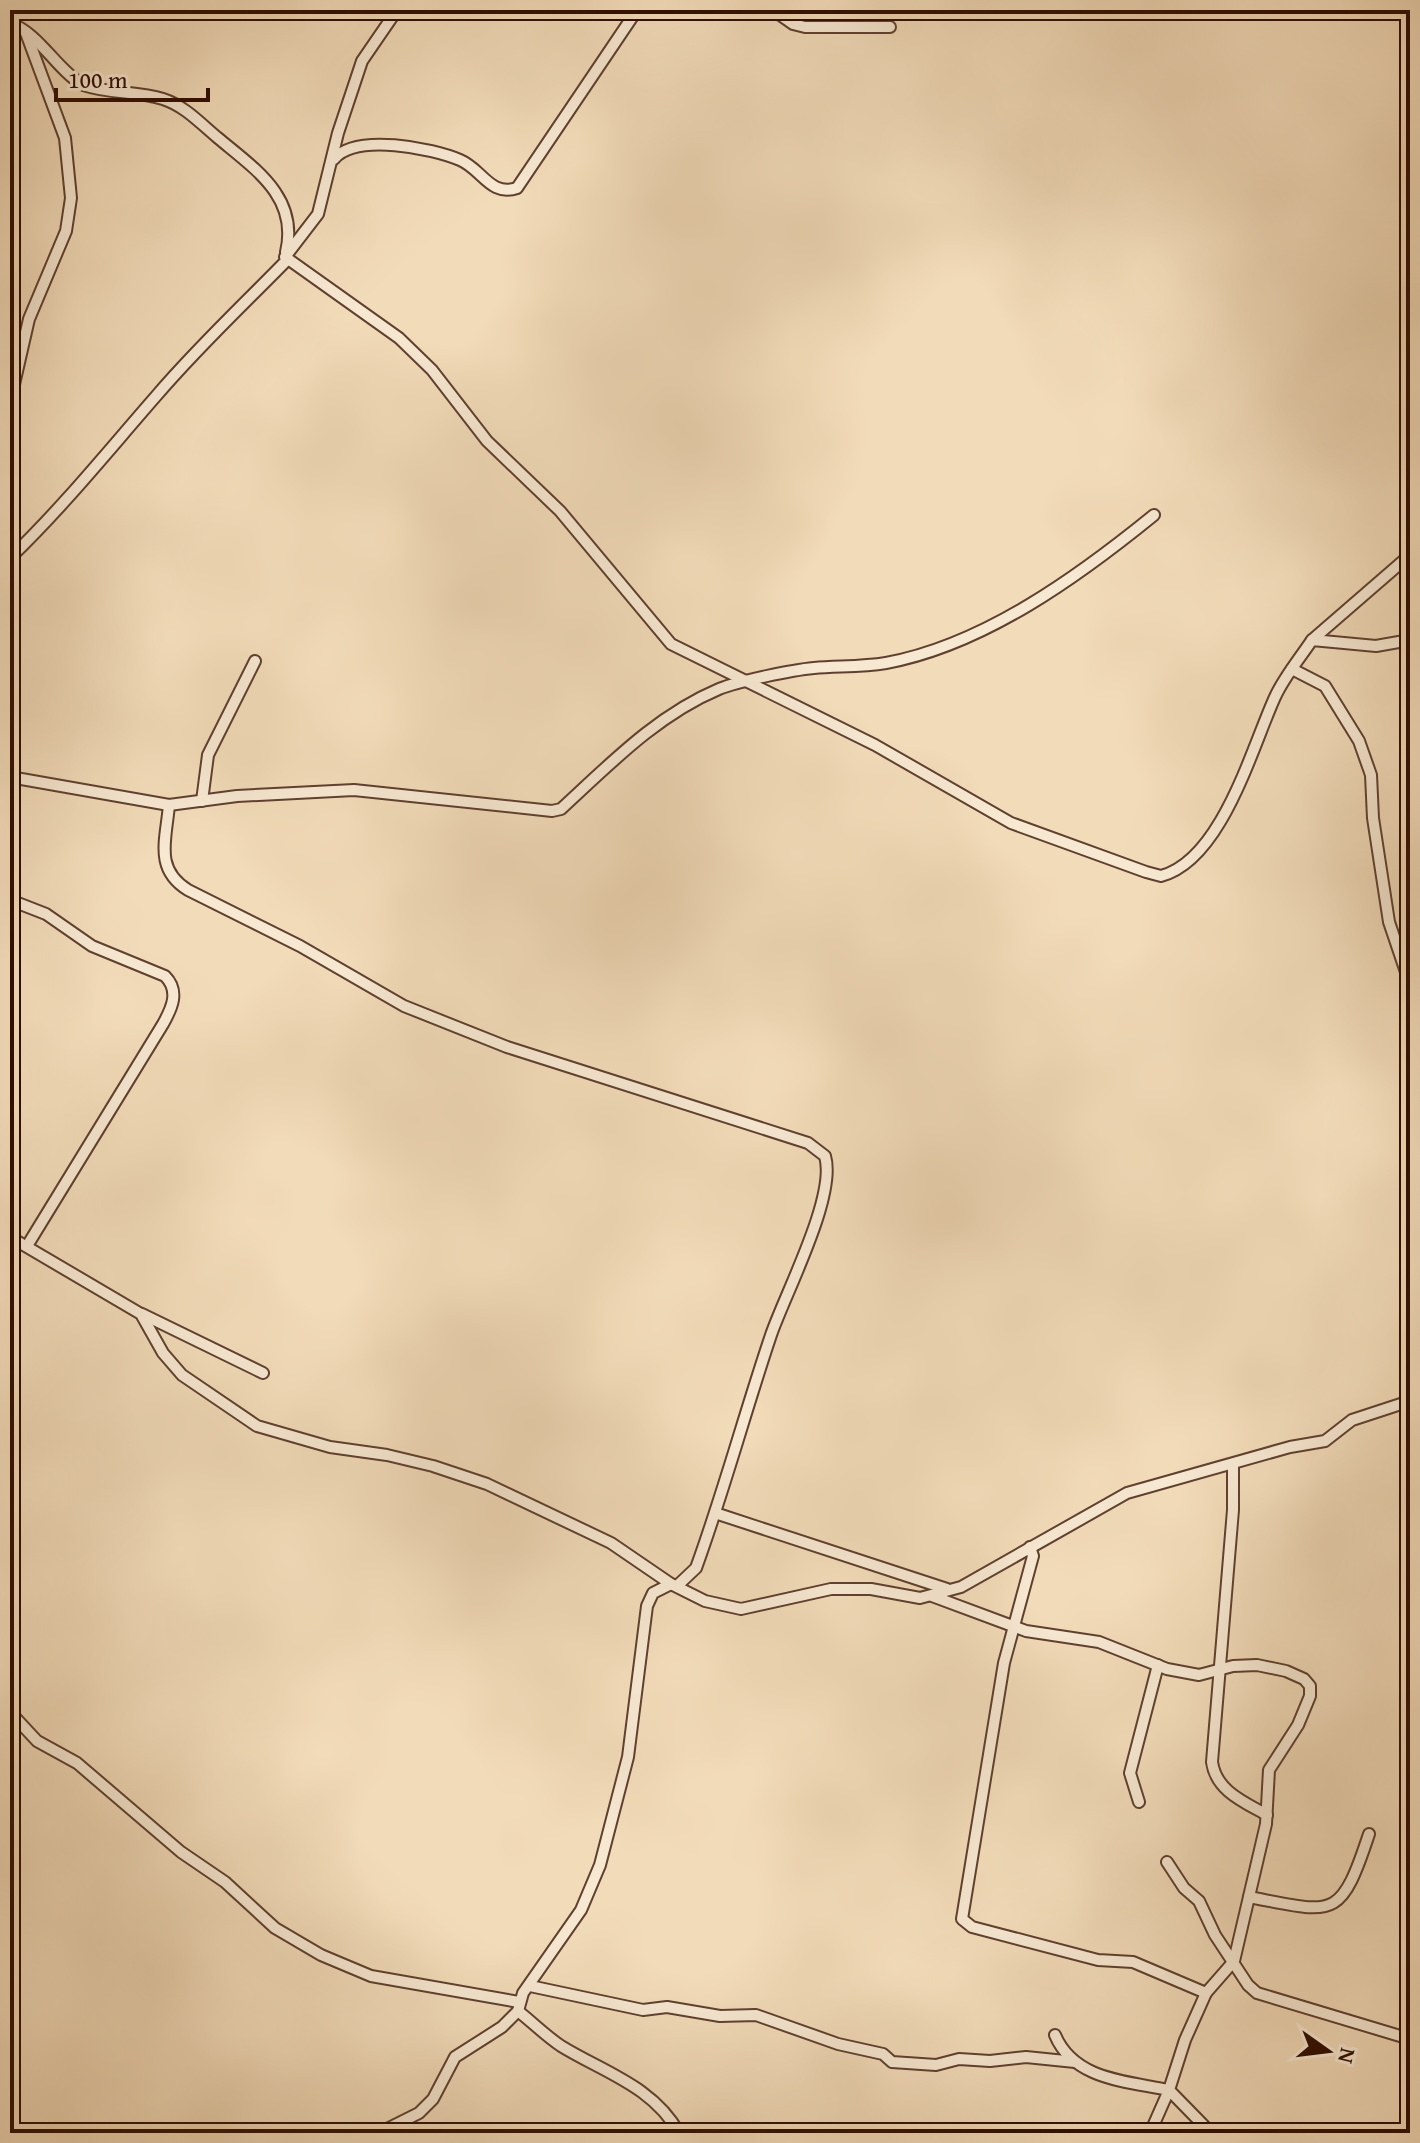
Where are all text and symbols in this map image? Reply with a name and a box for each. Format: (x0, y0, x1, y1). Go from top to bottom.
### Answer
scale bar (56, 52, 208, 102)
text: 100 m (68, 62, 128, 97)
north arrow (1288, 2011, 1368, 2091)
text: N (1330, 2045, 1365, 2067)

